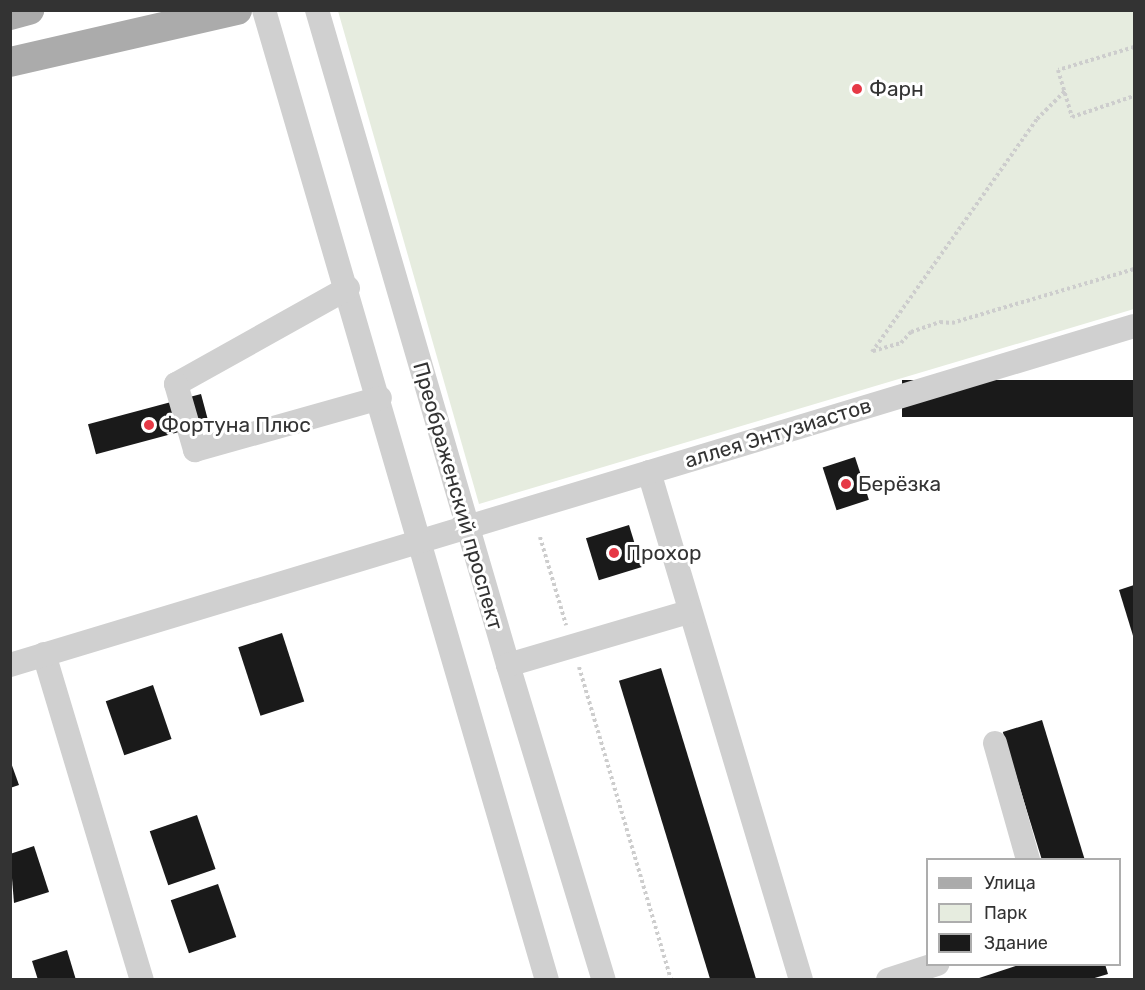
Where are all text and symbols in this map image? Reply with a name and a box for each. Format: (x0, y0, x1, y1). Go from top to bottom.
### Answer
place label: Фарн (869, 76, 924, 102)
marker: Фарн (850, 82, 864, 96)
street label: Преображенский проспект (408, 359, 508, 633)
street label: аллея Энтузиастов (681, 393, 875, 473)
place label: Фортуна Плюс (161, 412, 311, 438)
marker: Фортуна Плюс (142, 418, 156, 432)
place label: Берёзка (858, 471, 941, 497)
marker: Берёзка (839, 477, 853, 491)
place label: Прохор (626, 540, 701, 566)
marker: Прохор (607, 546, 621, 560)
legend (926, 858, 1121, 966)
text: Улица (984, 872, 1036, 894)
text: Парк (984, 902, 1027, 924)
text: Здание (984, 932, 1048, 954)

